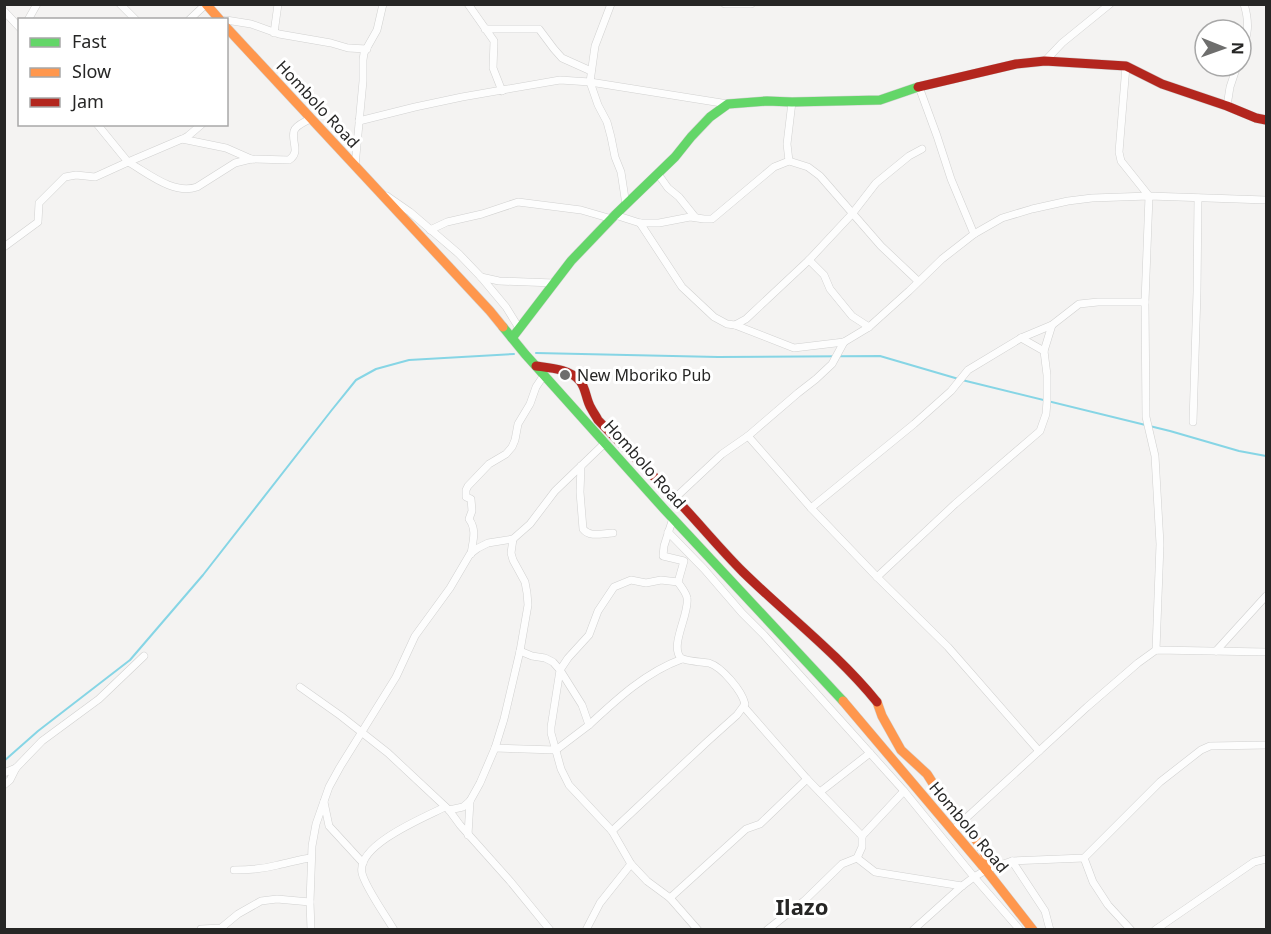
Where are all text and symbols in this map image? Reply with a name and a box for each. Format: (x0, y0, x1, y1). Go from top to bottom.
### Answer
legend (18, 18, 228, 126)
north arrow (1193, 18, 1253, 78)
text: Fast (72, 29, 107, 53)
text: N (1227, 42, 1249, 55)
street label: Hombolo Road (272, 55, 364, 153)
text: Slow (72, 59, 111, 83)
text: Jam (70, 89, 104, 113)
place label: New Mboriko Pub (577, 364, 711, 386)
marker: New Mboriko Pub (558, 368, 572, 382)
street label: Hombolo Road (599, 415, 691, 513)
street label: Hombolo Road (924, 777, 1014, 877)
district label: Ilazo (776, 891, 828, 921)

